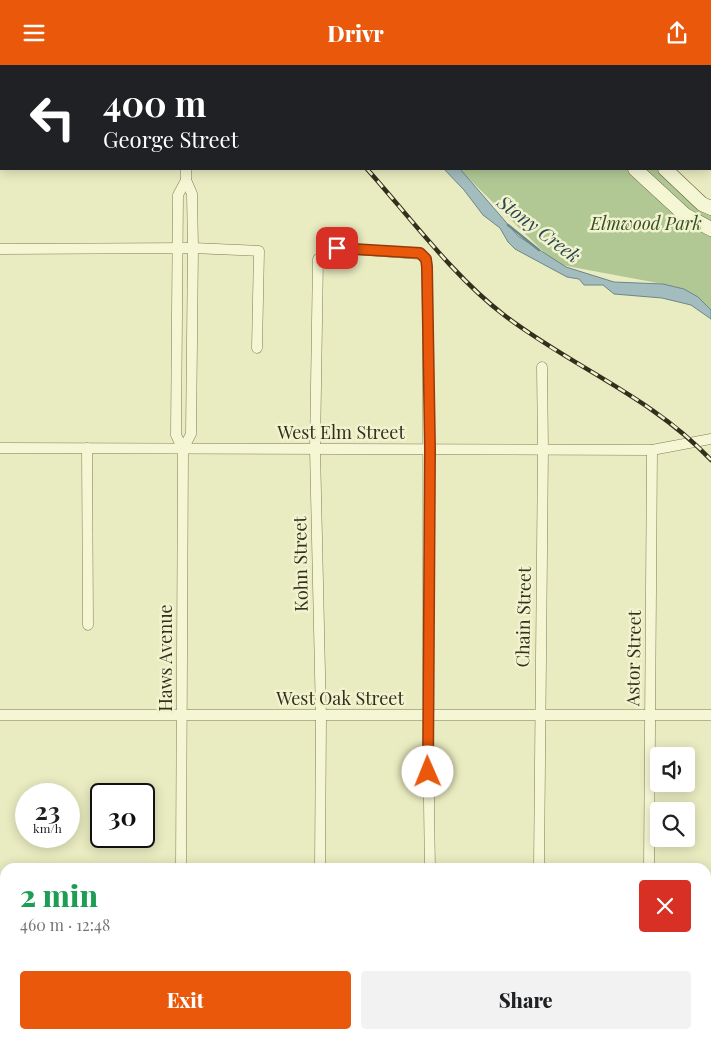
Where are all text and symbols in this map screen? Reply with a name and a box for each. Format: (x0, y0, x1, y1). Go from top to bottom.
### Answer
text: Drivr (327, 18, 384, 48)
icon: menu (20, 19, 48, 47)
icon: share (663, 19, 691, 47)
text: 400 m (103, 79, 206, 126)
icon: left (20, 85, 85, 150)
text: George Street (103, 124, 239, 154)
water label: Stony Creek (492, 188, 587, 268)
park label: Elmwood Park (589, 211, 702, 235)
pin (316, 227, 358, 269)
icon: arrive (323, 234, 351, 262)
street label: West Elm Street (276, 420, 405, 444)
street label: Kohn Street (287, 515, 313, 612)
street label: Chain Street (510, 566, 536, 668)
street label: Haws Avenue (153, 604, 177, 712)
street label: Astor Street (620, 609, 646, 707)
street label: West Oak Street (275, 686, 404, 710)
position arrow (401, 745, 453, 797)
map controls (650, 747, 695, 847)
button: sound (650, 747, 695, 792)
speed limit sign: 30 (90, 783, 155, 848)
text: 23 (35, 793, 60, 826)
button: search (650, 802, 695, 847)
text: km/h (33, 820, 62, 836)
text: 2 min (20, 875, 98, 915)
button: close (639, 880, 691, 932)
text: 460 m · 12:48 (20, 914, 110, 935)
button: Exit (20, 971, 351, 1029)
button: Share (361, 971, 691, 1029)

